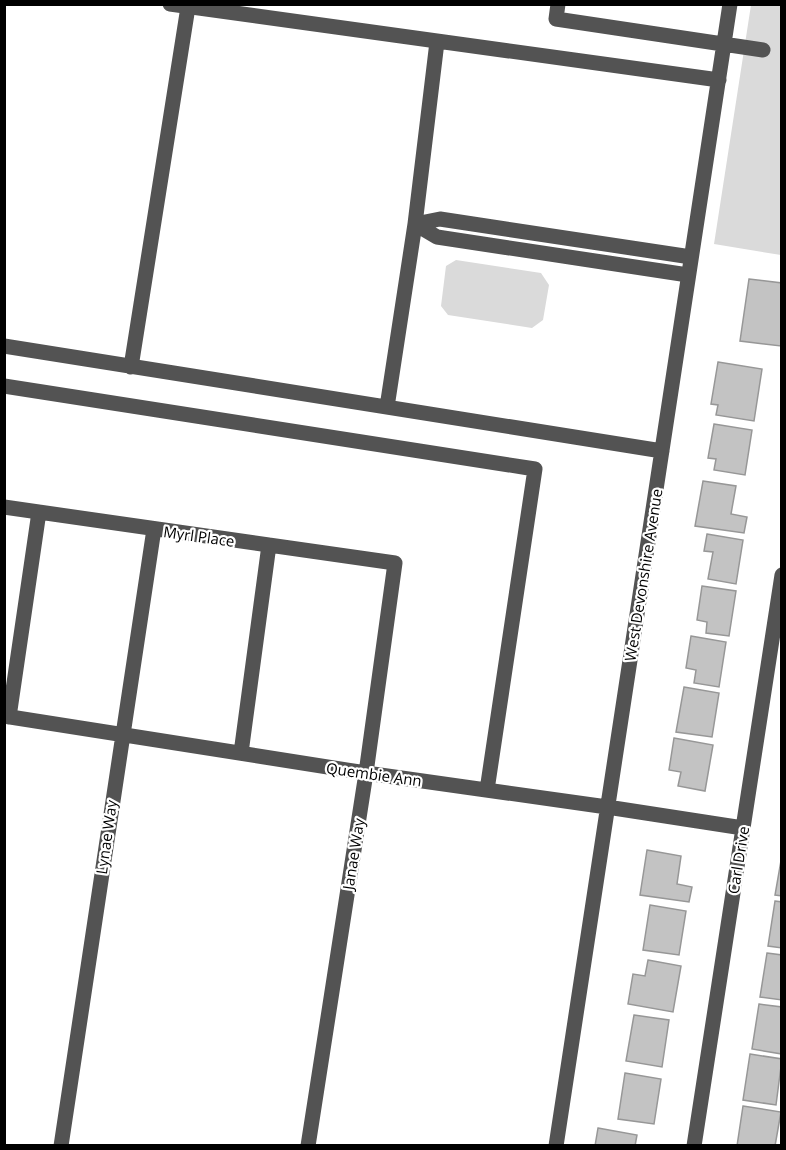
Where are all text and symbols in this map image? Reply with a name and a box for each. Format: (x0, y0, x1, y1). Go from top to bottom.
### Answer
street label: West Devonshire Avenue (619, 487, 667, 663)
street label: Myrl Place (162, 521, 236, 551)
street label: Quembie Ann (325, 757, 423, 791)
street label: Lynae Way (91, 798, 121, 875)
street label: Janae Way (337, 816, 369, 893)
street label: Carl Drive (723, 825, 753, 895)

